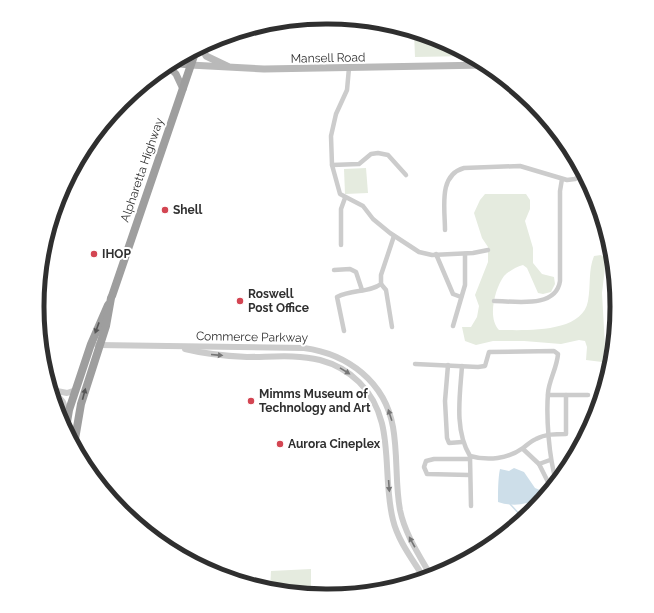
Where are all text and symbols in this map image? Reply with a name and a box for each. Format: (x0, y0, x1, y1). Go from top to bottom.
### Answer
street label: Mansell Road (290, 50, 366, 66)
street label: Alpharetta Highway (118, 116, 167, 224)
place label: Shell (173, 203, 203, 217)
marker: Shell (160, 205, 170, 215)
place label: IHOP (102, 247, 131, 261)
marker: IHOP (89, 249, 99, 259)
place label: Roswell Post Office (248, 287, 309, 315)
marker: Roswell Post Office (235, 296, 245, 306)
one-way arrow (93, 322, 99, 334)
street label: Commerce Parkway (196, 329, 309, 345)
one-way arrow (211, 351, 223, 358)
one-way arrow (339, 367, 350, 374)
place label: Mimms Museum of Technology and Art (259, 387, 371, 415)
one-way arrow (81, 388, 87, 400)
marker: Mimms Museum of Technology and Art (246, 396, 256, 406)
one-way arrow (387, 409, 393, 421)
place label: Aurora Cineplex (288, 437, 381, 451)
marker: Aurora Cineplex (275, 439, 285, 449)
one-way arrow (385, 480, 392, 492)
one-way arrow (409, 536, 415, 548)

